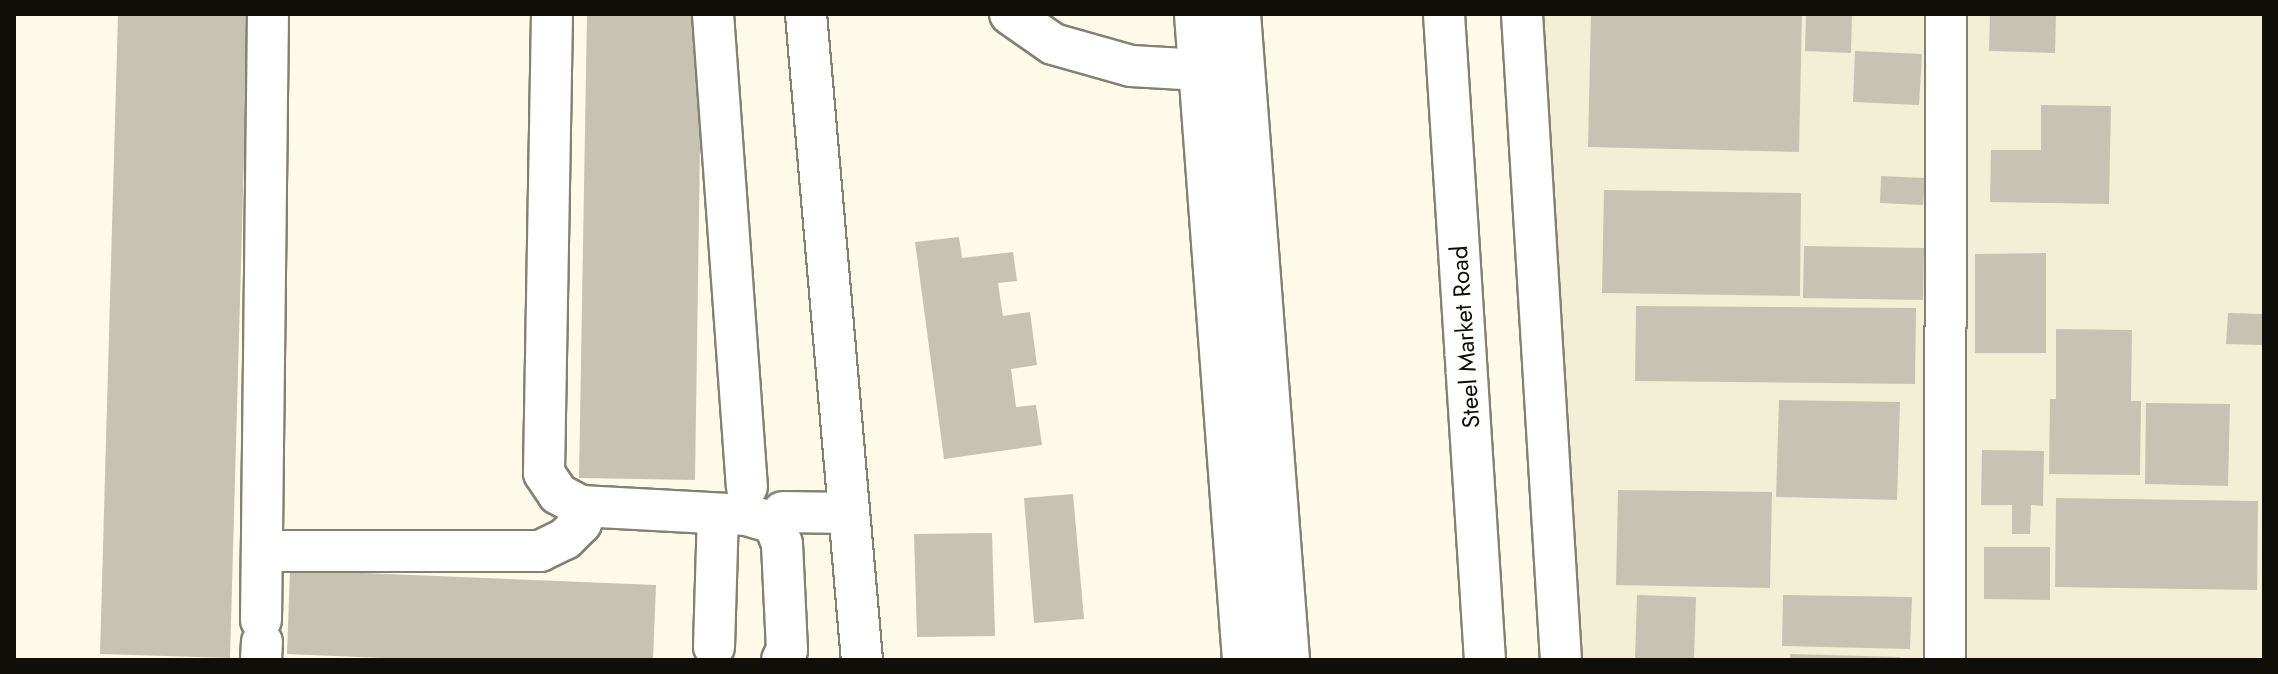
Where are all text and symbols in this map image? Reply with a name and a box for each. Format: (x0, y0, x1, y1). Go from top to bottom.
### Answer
street label: Steel Market Road (1444, 245, 1486, 429)

